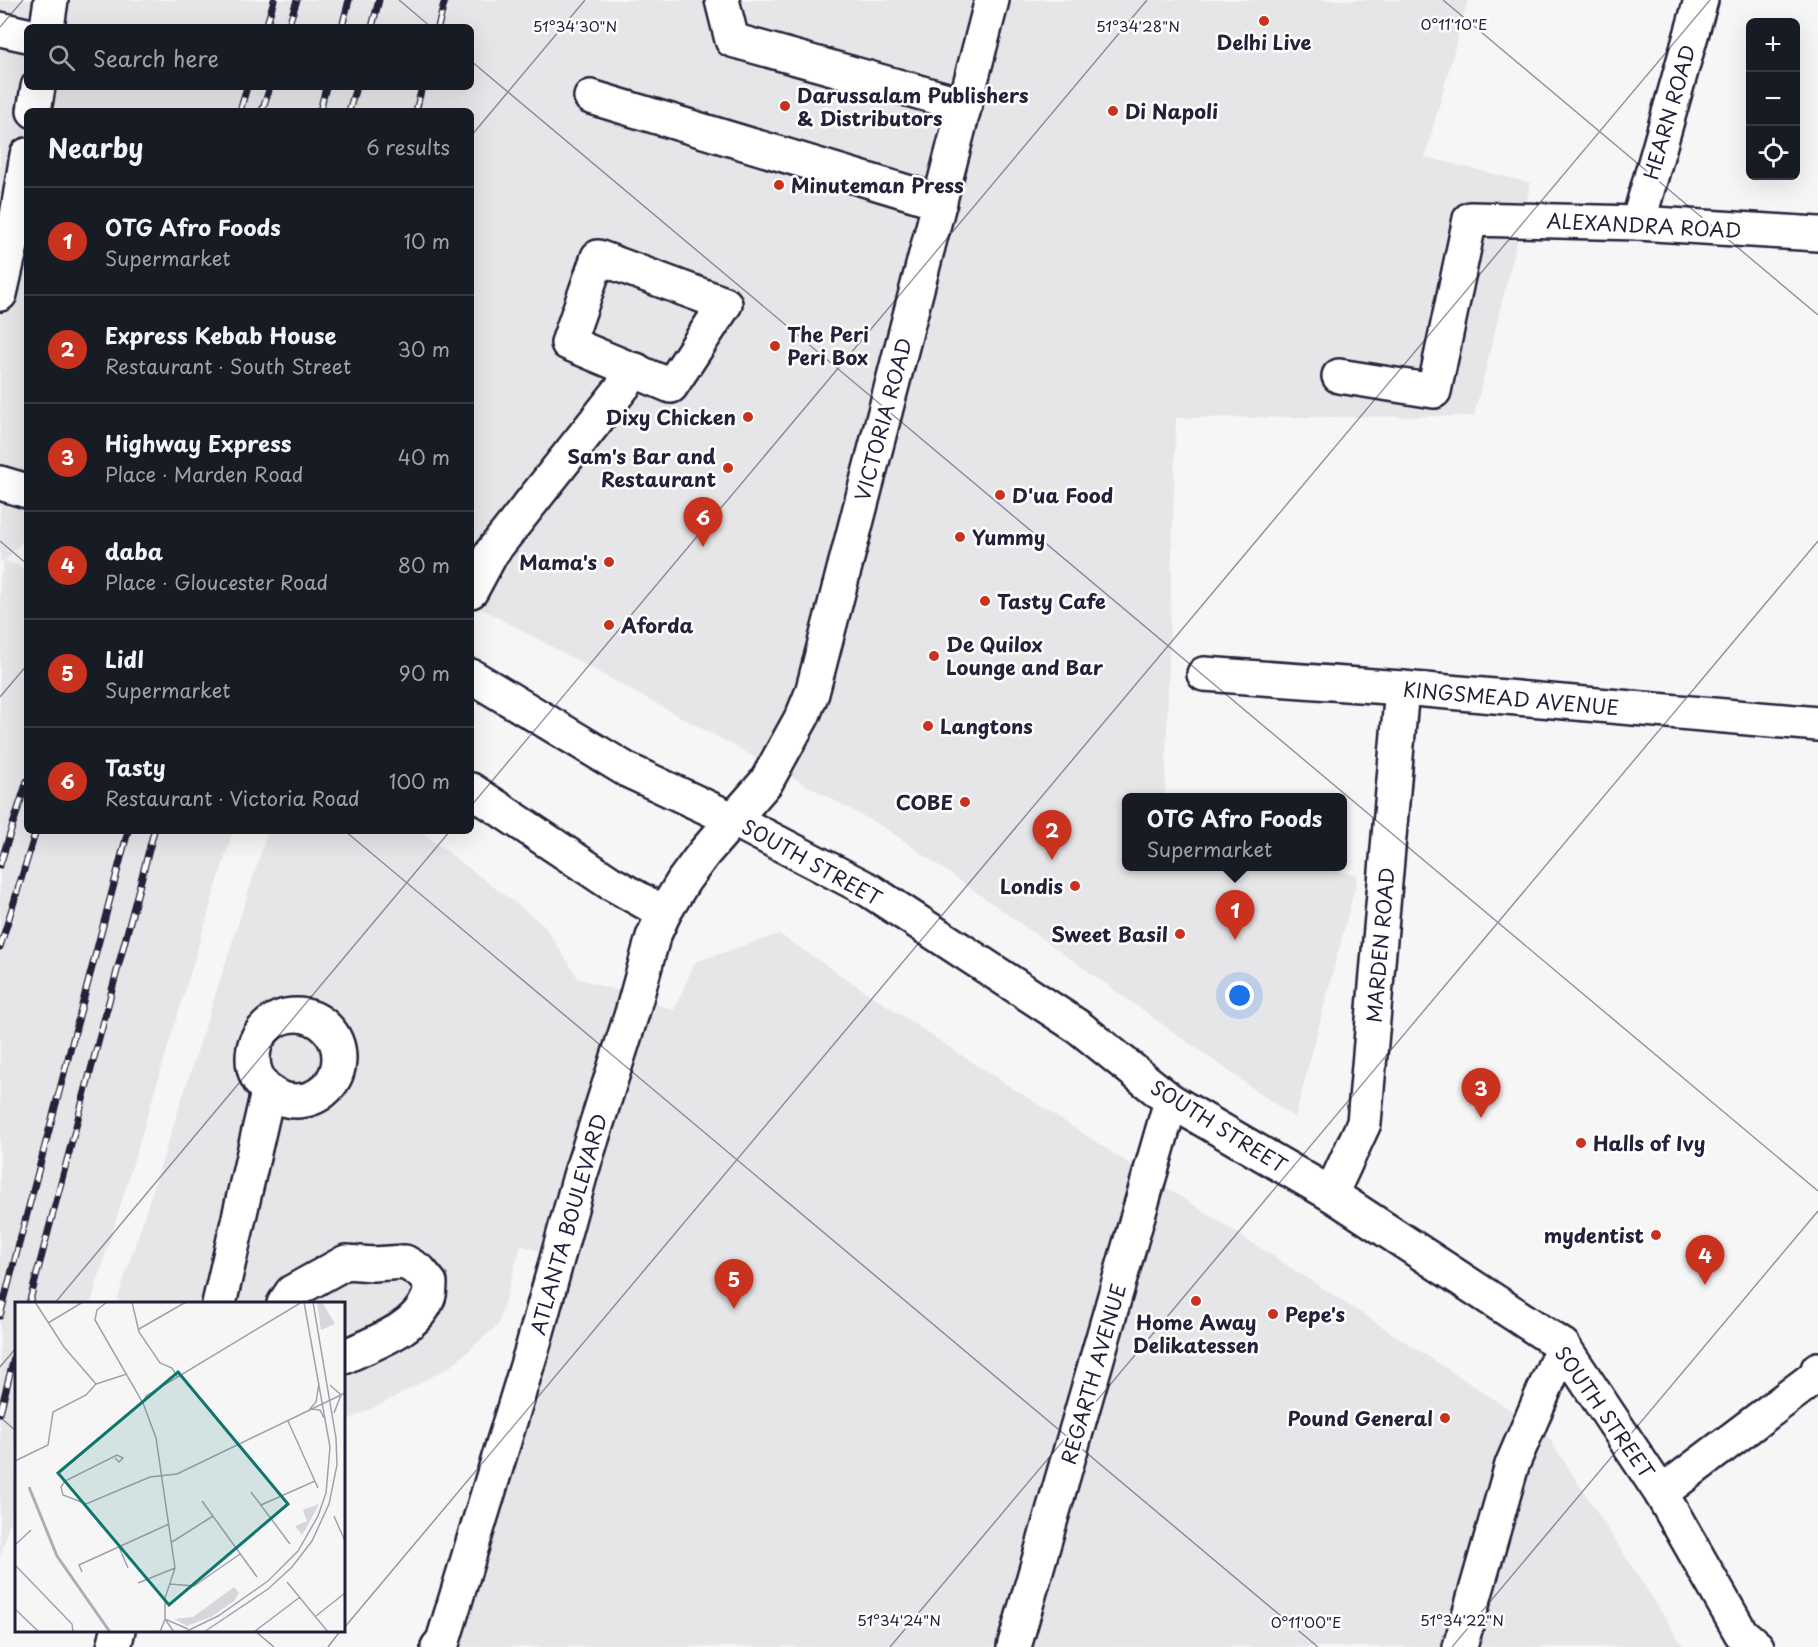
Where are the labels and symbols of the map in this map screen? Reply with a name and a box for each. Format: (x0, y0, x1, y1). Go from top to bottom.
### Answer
text: 0°11'10"E (1421, 12, 1487, 35)
text: 51°34'30"N (533, 14, 617, 37)
text: 51°34'28"N (1096, 14, 1180, 37)
marker: Delhi Live (1257, 14, 1271, 28)
place label: Delhi Live (1217, 27, 1312, 57)
street label: HEARN ROAD (1635, 41, 1703, 183)
place label: Darussalam Publishers & Distributors (797, 80, 1029, 133)
place label: Di Napoli (1125, 96, 1218, 126)
marker: Darussalam Publishers & Distributors (778, 99, 792, 113)
marker: Di Napoli (1106, 104, 1120, 118)
place label: Minuteman Press (791, 170, 964, 200)
marker: Minuteman Press (772, 178, 786, 192)
street label: ALEXANDRA ROAD (1546, 205, 1742, 245)
place label: The Peri Peri Box (787, 319, 869, 372)
street label: VICTORIA ROAD (847, 334, 919, 504)
marker: The Peri Peri Box (768, 339, 782, 353)
place label: Dixy Chicken (605, 402, 736, 432)
marker: Dixy Chicken (741, 410, 755, 424)
place label: Sam's Bar and Restaurant (568, 441, 716, 494)
marker: Sam's Bar and Restaurant (721, 461, 735, 475)
place label: D'ua Food (1012, 480, 1113, 510)
marker: D'ua Food (993, 488, 1007, 502)
pin: 6 (684, 498, 722, 547)
place label: Yummy (972, 522, 1046, 552)
marker: Yummy (953, 530, 967, 544)
place label: Mama's (519, 547, 597, 577)
marker: Mama's (602, 555, 616, 569)
place label: Tasty Cafe (997, 586, 1106, 616)
marker: Tasty Cafe (978, 594, 992, 608)
place label: Aforda (620, 610, 693, 640)
marker: Aforda (602, 618, 616, 632)
place label: De Quilox Lounge and Bar (946, 629, 1104, 682)
marker: De Quilox Lounge and Bar (927, 649, 941, 663)
street label: KINGSMEAD AVENUE (1402, 674, 1620, 722)
place label: Langtons (940, 711, 1033, 741)
marker: Langtons (921, 719, 935, 733)
place label: COBE (896, 787, 953, 817)
marker: COBE (958, 795, 972, 809)
pin: 2 (1032, 810, 1072, 860)
street label: SOUTH STREET (737, 811, 888, 913)
street label: MARDEN ROAD (1358, 866, 1402, 1024)
place label: Londis (1000, 871, 1063, 901)
marker: Londis (1068, 879, 1082, 893)
pin: 1 (1216, 890, 1254, 940)
place label: Sweet Basil (1051, 919, 1168, 949)
marker: Sweet Basil (1173, 927, 1187, 941)
your location (1225, 981, 1254, 1010)
pin: 3 (1462, 1068, 1500, 1118)
street label: SOUTH STREET (1145, 1072, 1293, 1180)
street label: ATLANTA BOULEVARD (522, 1110, 614, 1338)
place label: Halls of Ivy (1593, 1128, 1705, 1158)
marker: Halls of Ivy (1574, 1136, 1588, 1150)
place label: mydentist (1544, 1220, 1644, 1250)
marker: mydentist (1649, 1228, 1663, 1242)
pin: 4 (1686, 1236, 1724, 1285)
pin: 5 (714, 1260, 754, 1309)
street label: REGARTH AVENUE (1053, 1280, 1133, 1468)
marker: Home Away Delikatessen (1189, 1294, 1203, 1308)
place label: Pepe's (1285, 1299, 1345, 1329)
inset map (15, 1302, 345, 1632)
place label: Home Away Delikatessen (1133, 1307, 1259, 1360)
marker: Pepe's (1266, 1307, 1280, 1321)
street label: SOUTH STREET (1548, 1340, 1662, 1485)
place label: Pound General (1288, 1403, 1433, 1433)
marker: Pound General (1438, 1411, 1452, 1425)
text: 51°34'24"N (857, 1608, 941, 1631)
text: 51°34'22"N (1420, 1608, 1504, 1631)
text: 0°11'00"E (1271, 1610, 1341, 1633)

